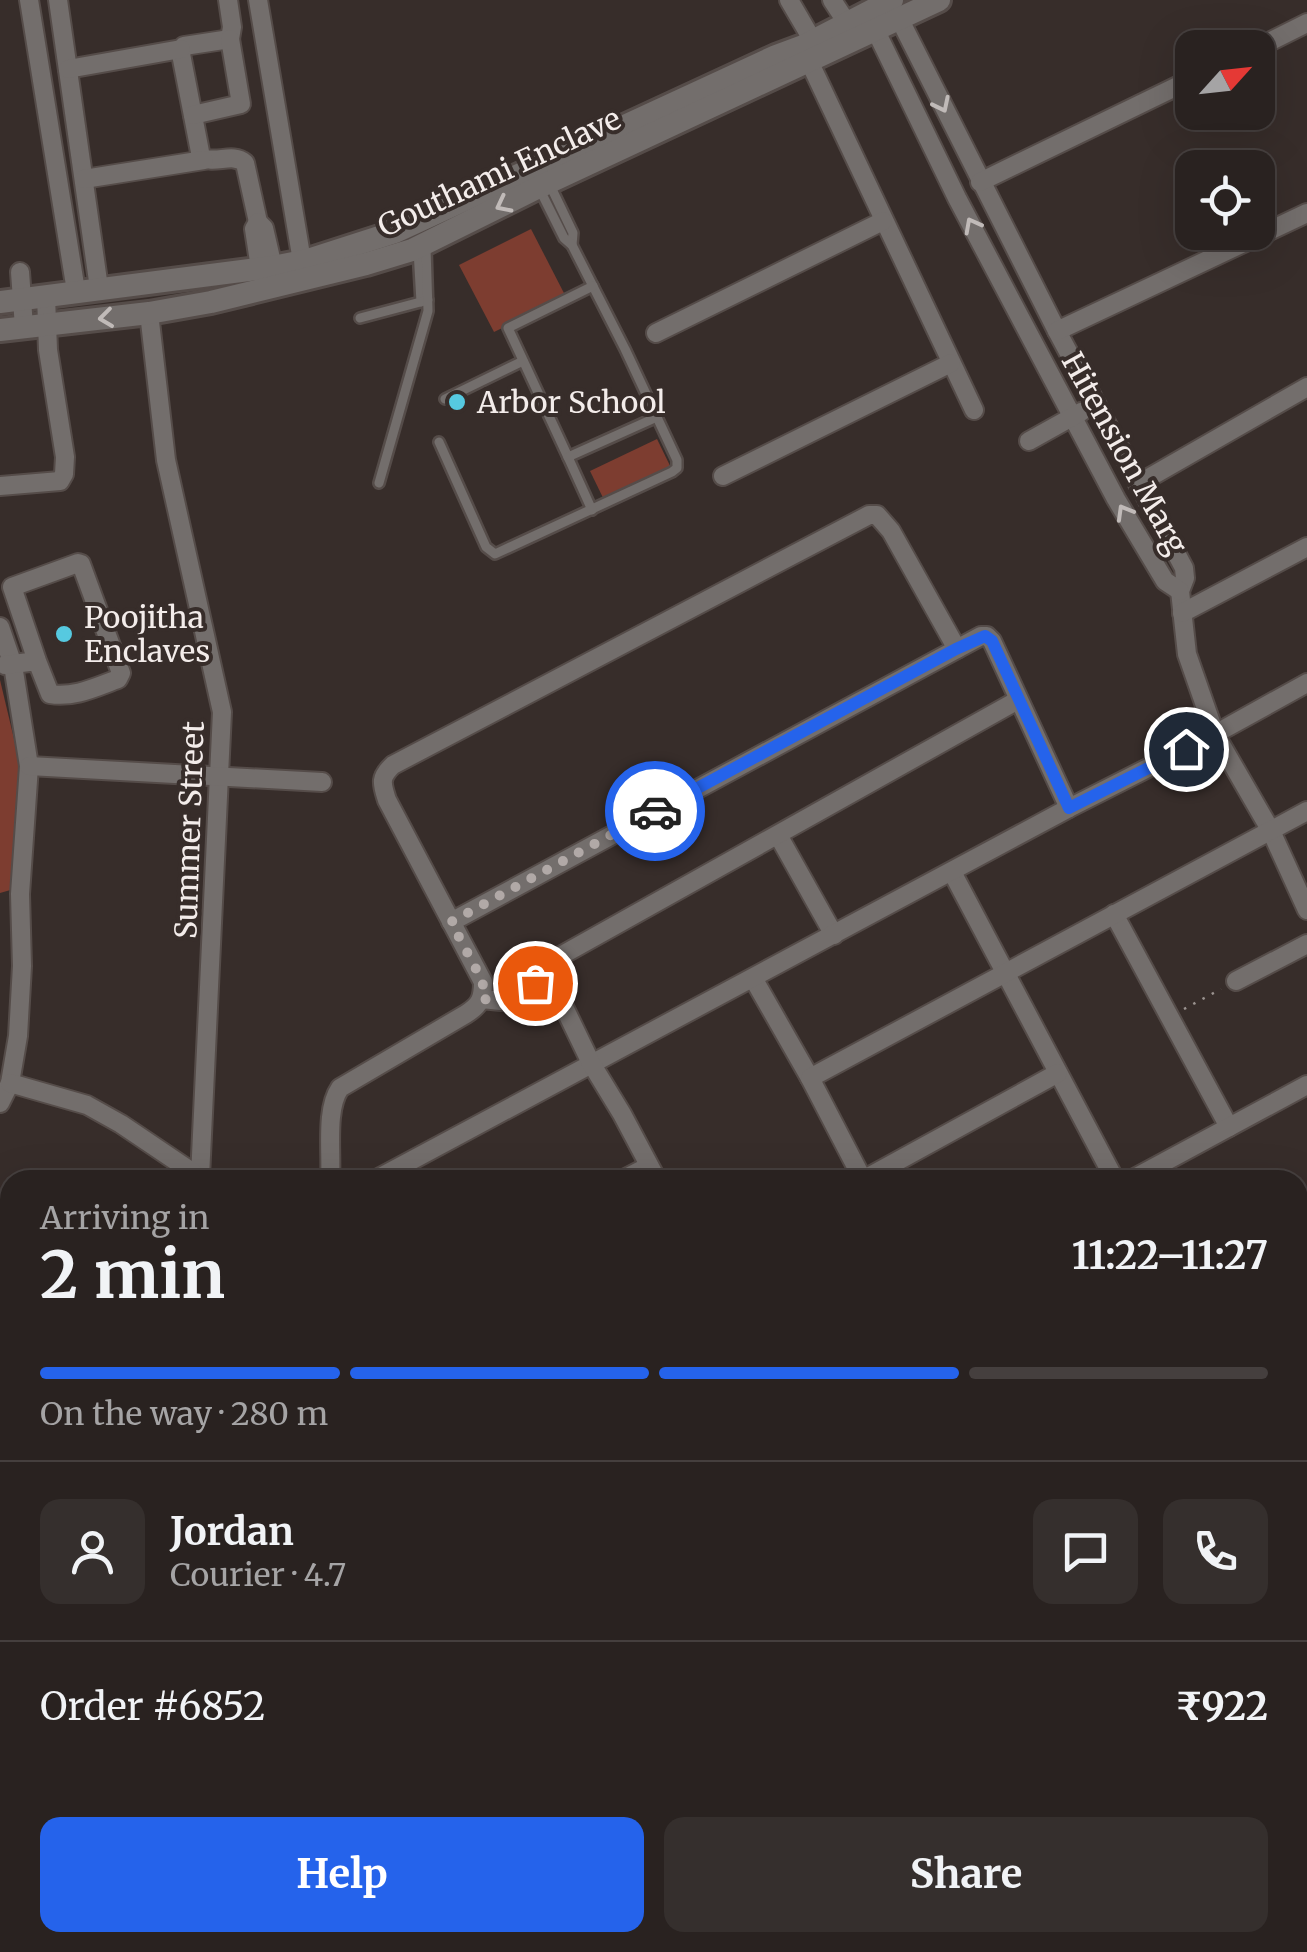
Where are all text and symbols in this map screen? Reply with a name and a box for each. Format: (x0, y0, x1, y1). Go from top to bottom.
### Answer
north arrow (1175, 30, 1275, 130)
map controls (1175, 30, 1275, 250)
one-way arrow (930, 95, 949, 113)
street label: Gouthami Enclave (371, 99, 627, 245)
button: locate (1175, 150, 1275, 250)
one-way arrow (495, 193, 513, 212)
one-way arrow (964, 218, 984, 236)
one-way arrow (97, 307, 113, 328)
street label: Hitension Marg (1054, 345, 1196, 561)
place label: Arbor School (476, 383, 666, 421)
marker: Arbor School (446, 391, 468, 413)
one-way arrow (1116, 505, 1136, 523)
place label: Poojitha Enclaves (84, 598, 210, 670)
marker: Poojitha Enclaves (53, 623, 75, 645)
pin (1144, 707, 1229, 792)
street label: Summer Street (166, 720, 212, 939)
icon: home (1159, 722, 1214, 777)
courier (605, 761, 705, 861)
icon: car (628, 784, 683, 839)
pin (493, 941, 578, 1026)
icon: bag (508, 956, 563, 1011)
text: Arriving in (40, 1198, 209, 1238)
text: 11:22–11:27 (1072, 1232, 1268, 1279)
text: 2 min (40, 1234, 225, 1316)
text: On the way · 280 m (40, 1394, 328, 1434)
button: person (40, 1499, 145, 1604)
button: chat (1033, 1499, 1138, 1604)
button: phone (1163, 1499, 1268, 1604)
text: Jordan (170, 1508, 294, 1555)
text: Courier · 4.7 (170, 1555, 346, 1595)
text: Order #6852 (40, 1683, 266, 1730)
text: ₹922 (1175, 1683, 1268, 1730)
button: Help (40, 1817, 644, 1932)
button: Share (664, 1817, 1268, 1932)

